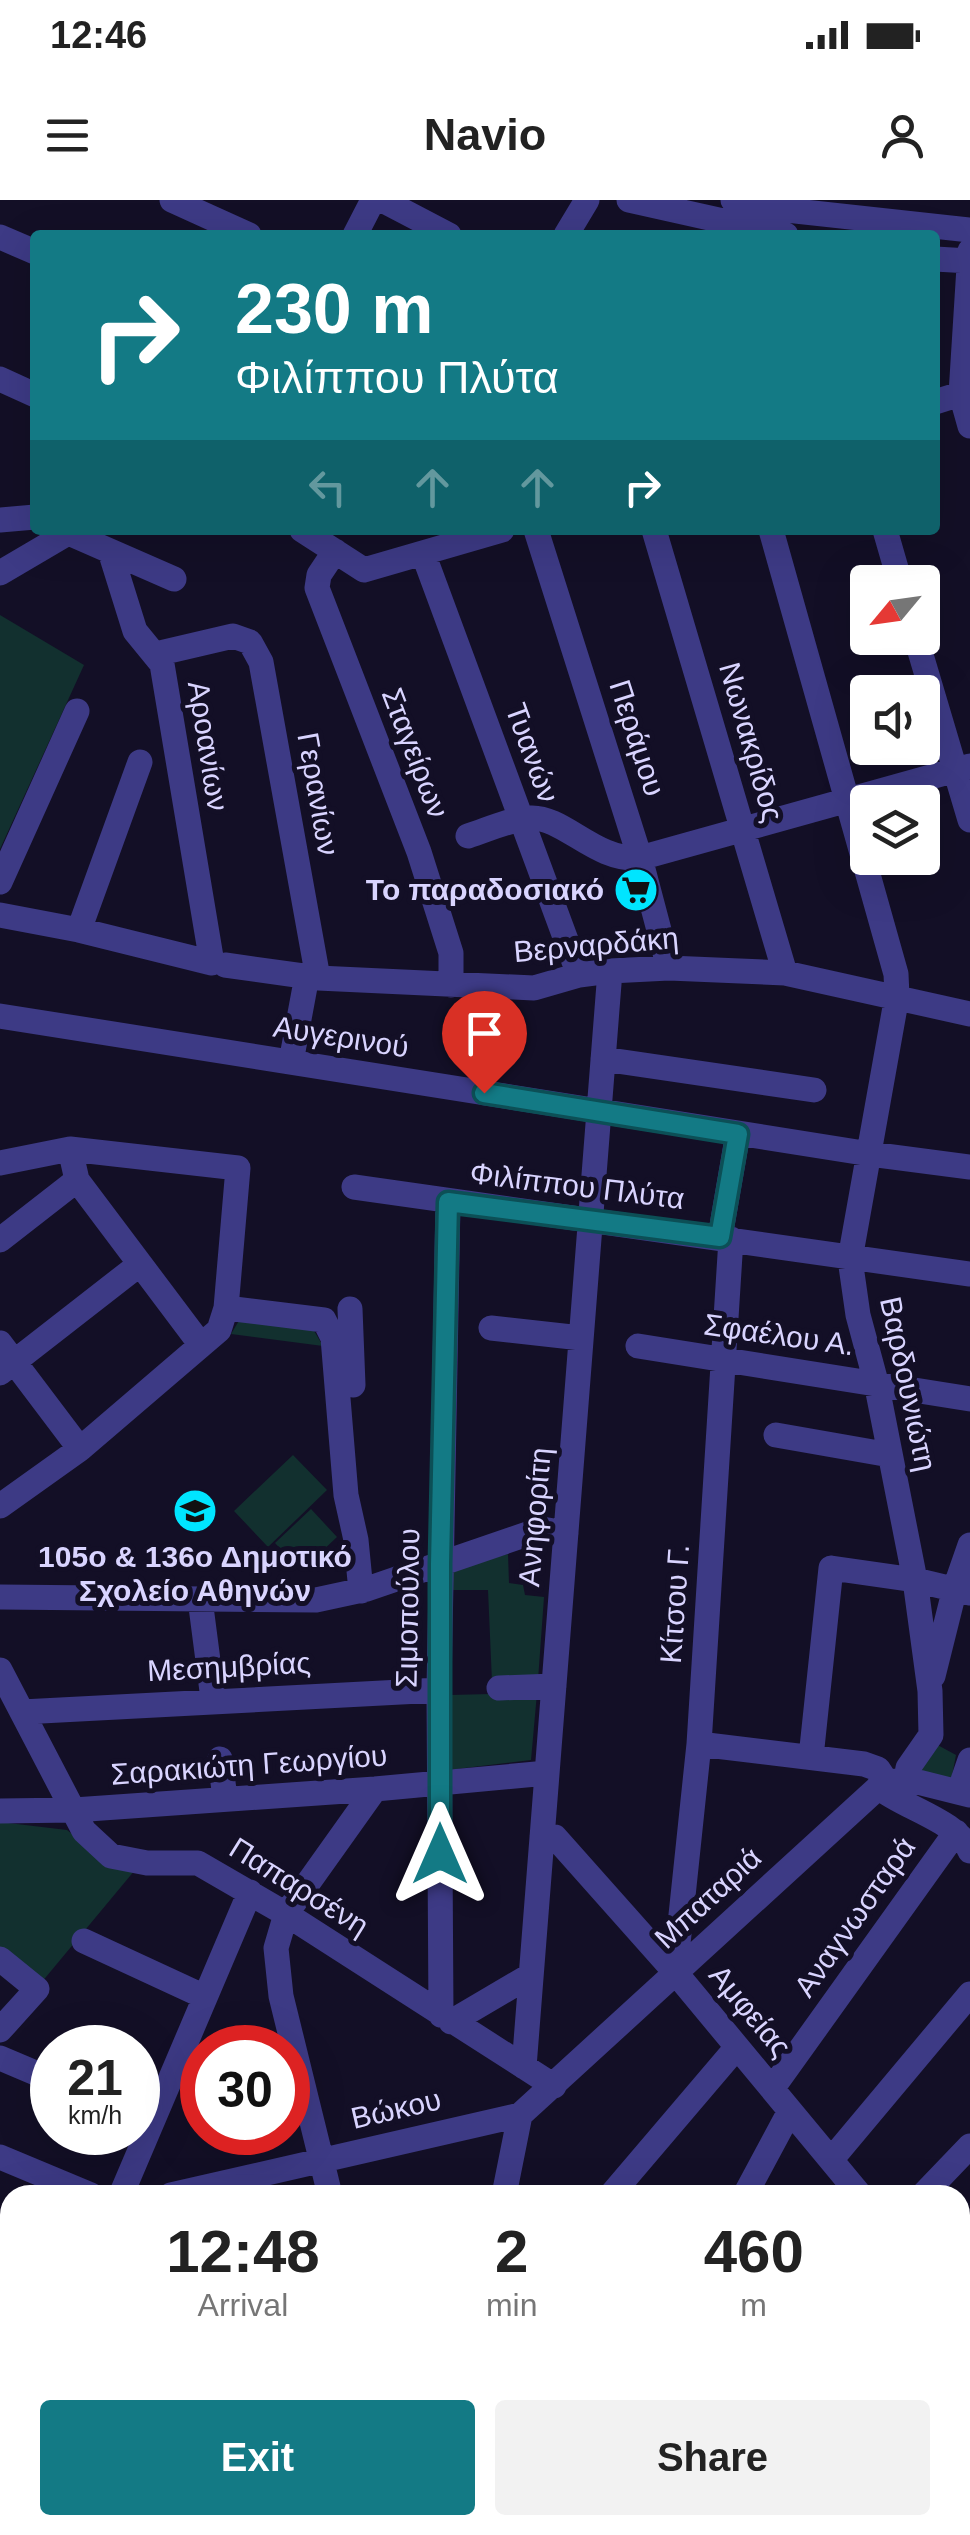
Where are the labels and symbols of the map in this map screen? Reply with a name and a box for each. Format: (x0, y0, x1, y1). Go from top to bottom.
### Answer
north arrow (850, 565, 940, 655)
street label: Νωνακρίδος (713, 658, 790, 825)
street label: Περάμου (603, 676, 672, 800)
street label: Αροανίων (182, 679, 235, 813)
street label: Σταγείρων (376, 683, 455, 822)
street label: Τυανών (499, 699, 566, 807)
street label: Γερανίων (291, 730, 346, 858)
supermarket icon: Το παραδοσιακό (613, 867, 659, 913)
place label: Το παραδοσιακό (366, 873, 604, 906)
street label: Βερναρδάκη (512, 921, 680, 968)
pin (442, 991, 527, 1094)
street label: Αυγερινού (271, 1010, 411, 1063)
street label: Φιλίππου Πλύτα (468, 1156, 686, 1215)
street label: Βαρδουνιώτη (874, 1294, 943, 1474)
street label: Σφαέλου Α. (702, 1308, 856, 1361)
street label: Ανηφορίτη (512, 1446, 557, 1588)
school or university icon: 105ο & 136ο Δημοτικό Σχολείο Αθηνών (172, 1488, 218, 1534)
street label: Σιμοπούλου (390, 1528, 425, 1688)
place label: 105ο & 136ο Δημοτικό Σχολείο Αθηνών (38, 1540, 352, 1607)
street label: Κίτσου Γ. (654, 1543, 695, 1665)
street label: Μεσημβρίας (146, 1646, 312, 1687)
street label: Σαρακιώτη Γεωργίου (110, 1738, 388, 1791)
position arrow (388, 1802, 492, 1906)
street label: Παπαρσένη (224, 1831, 375, 1942)
street label: Αναγνωσταρά (787, 1831, 922, 2003)
street label: Μπαταριά (648, 1840, 767, 1955)
street label: Αμφείας (703, 1958, 798, 2063)
speed limit sign: 30 (180, 2025, 310, 2155)
street label: Βώκου (348, 2082, 444, 2135)

